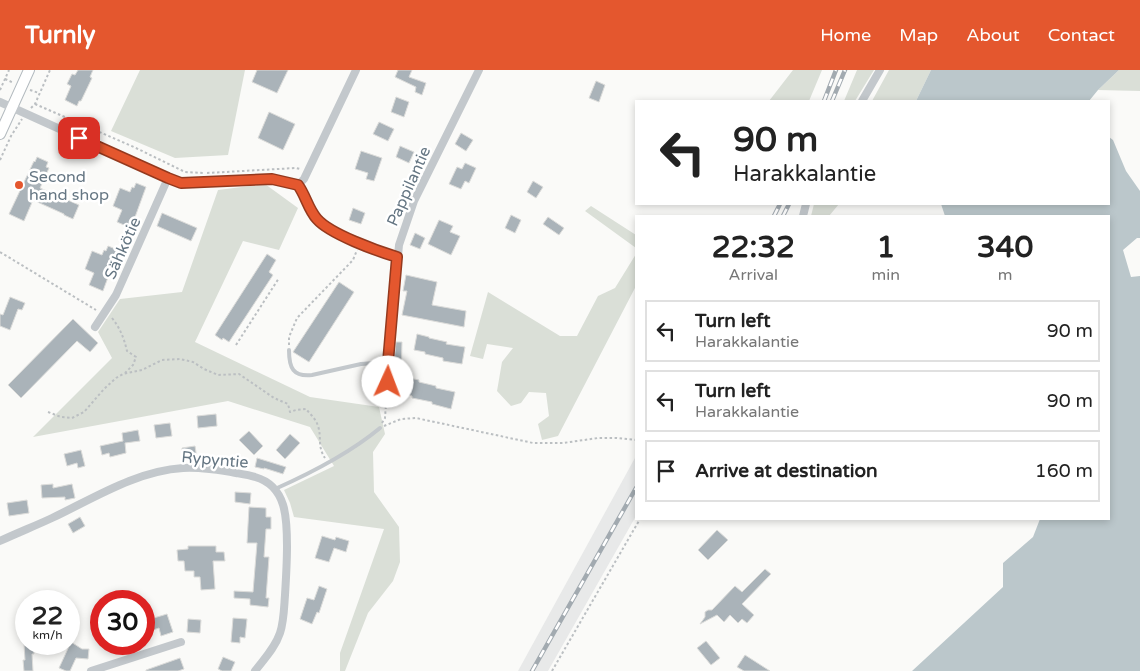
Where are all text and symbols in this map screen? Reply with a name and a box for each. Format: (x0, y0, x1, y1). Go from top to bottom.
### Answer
text: Turnly (25, 21, 95, 50)
text: Home (820, 24, 871, 46)
text: Map (899, 24, 938, 46)
text: About (966, 24, 1020, 46)
text: Contact (1048, 24, 1115, 46)
pin (58, 117, 100, 159)
text: 90 m (733, 119, 818, 161)
icon: left (650, 120, 715, 185)
icon: arrive (65, 124, 93, 152)
street label: Pappilantie (382, 143, 435, 229)
text: Harakkalantie (733, 161, 876, 187)
place label: Second hand shop (29, 167, 109, 205)
marker: Second hand shop (13, 179, 25, 191)
street label: Sähkötie (100, 214, 145, 283)
text: 22:32 (712, 229, 795, 266)
text: 1 (876, 229, 895, 266)
text: 340 (977, 229, 1033, 266)
text: Arrival (729, 265, 778, 285)
text: min (872, 265, 900, 285)
text: m (998, 265, 1012, 285)
text: Turn left (695, 310, 771, 332)
icon: left (652, 317, 680, 345)
text: 90 m (1047, 320, 1093, 342)
text: Harakkalantie (695, 332, 799, 352)
position arrow (361, 355, 413, 407)
text: Turn left (695, 380, 771, 402)
icon: left (652, 387, 680, 415)
text: 90 m (1047, 390, 1093, 412)
text: Harakkalantie (695, 402, 799, 422)
street label: Rypyntie (181, 447, 249, 473)
icon: arrive (652, 457, 680, 485)
text: Arrive at destination (695, 460, 878, 482)
text: 160 m (1035, 460, 1093, 482)
speed limit sign: 30 (90, 590, 155, 655)
text: 22 (32, 601, 63, 631)
text: km/h (32, 628, 63, 642)

